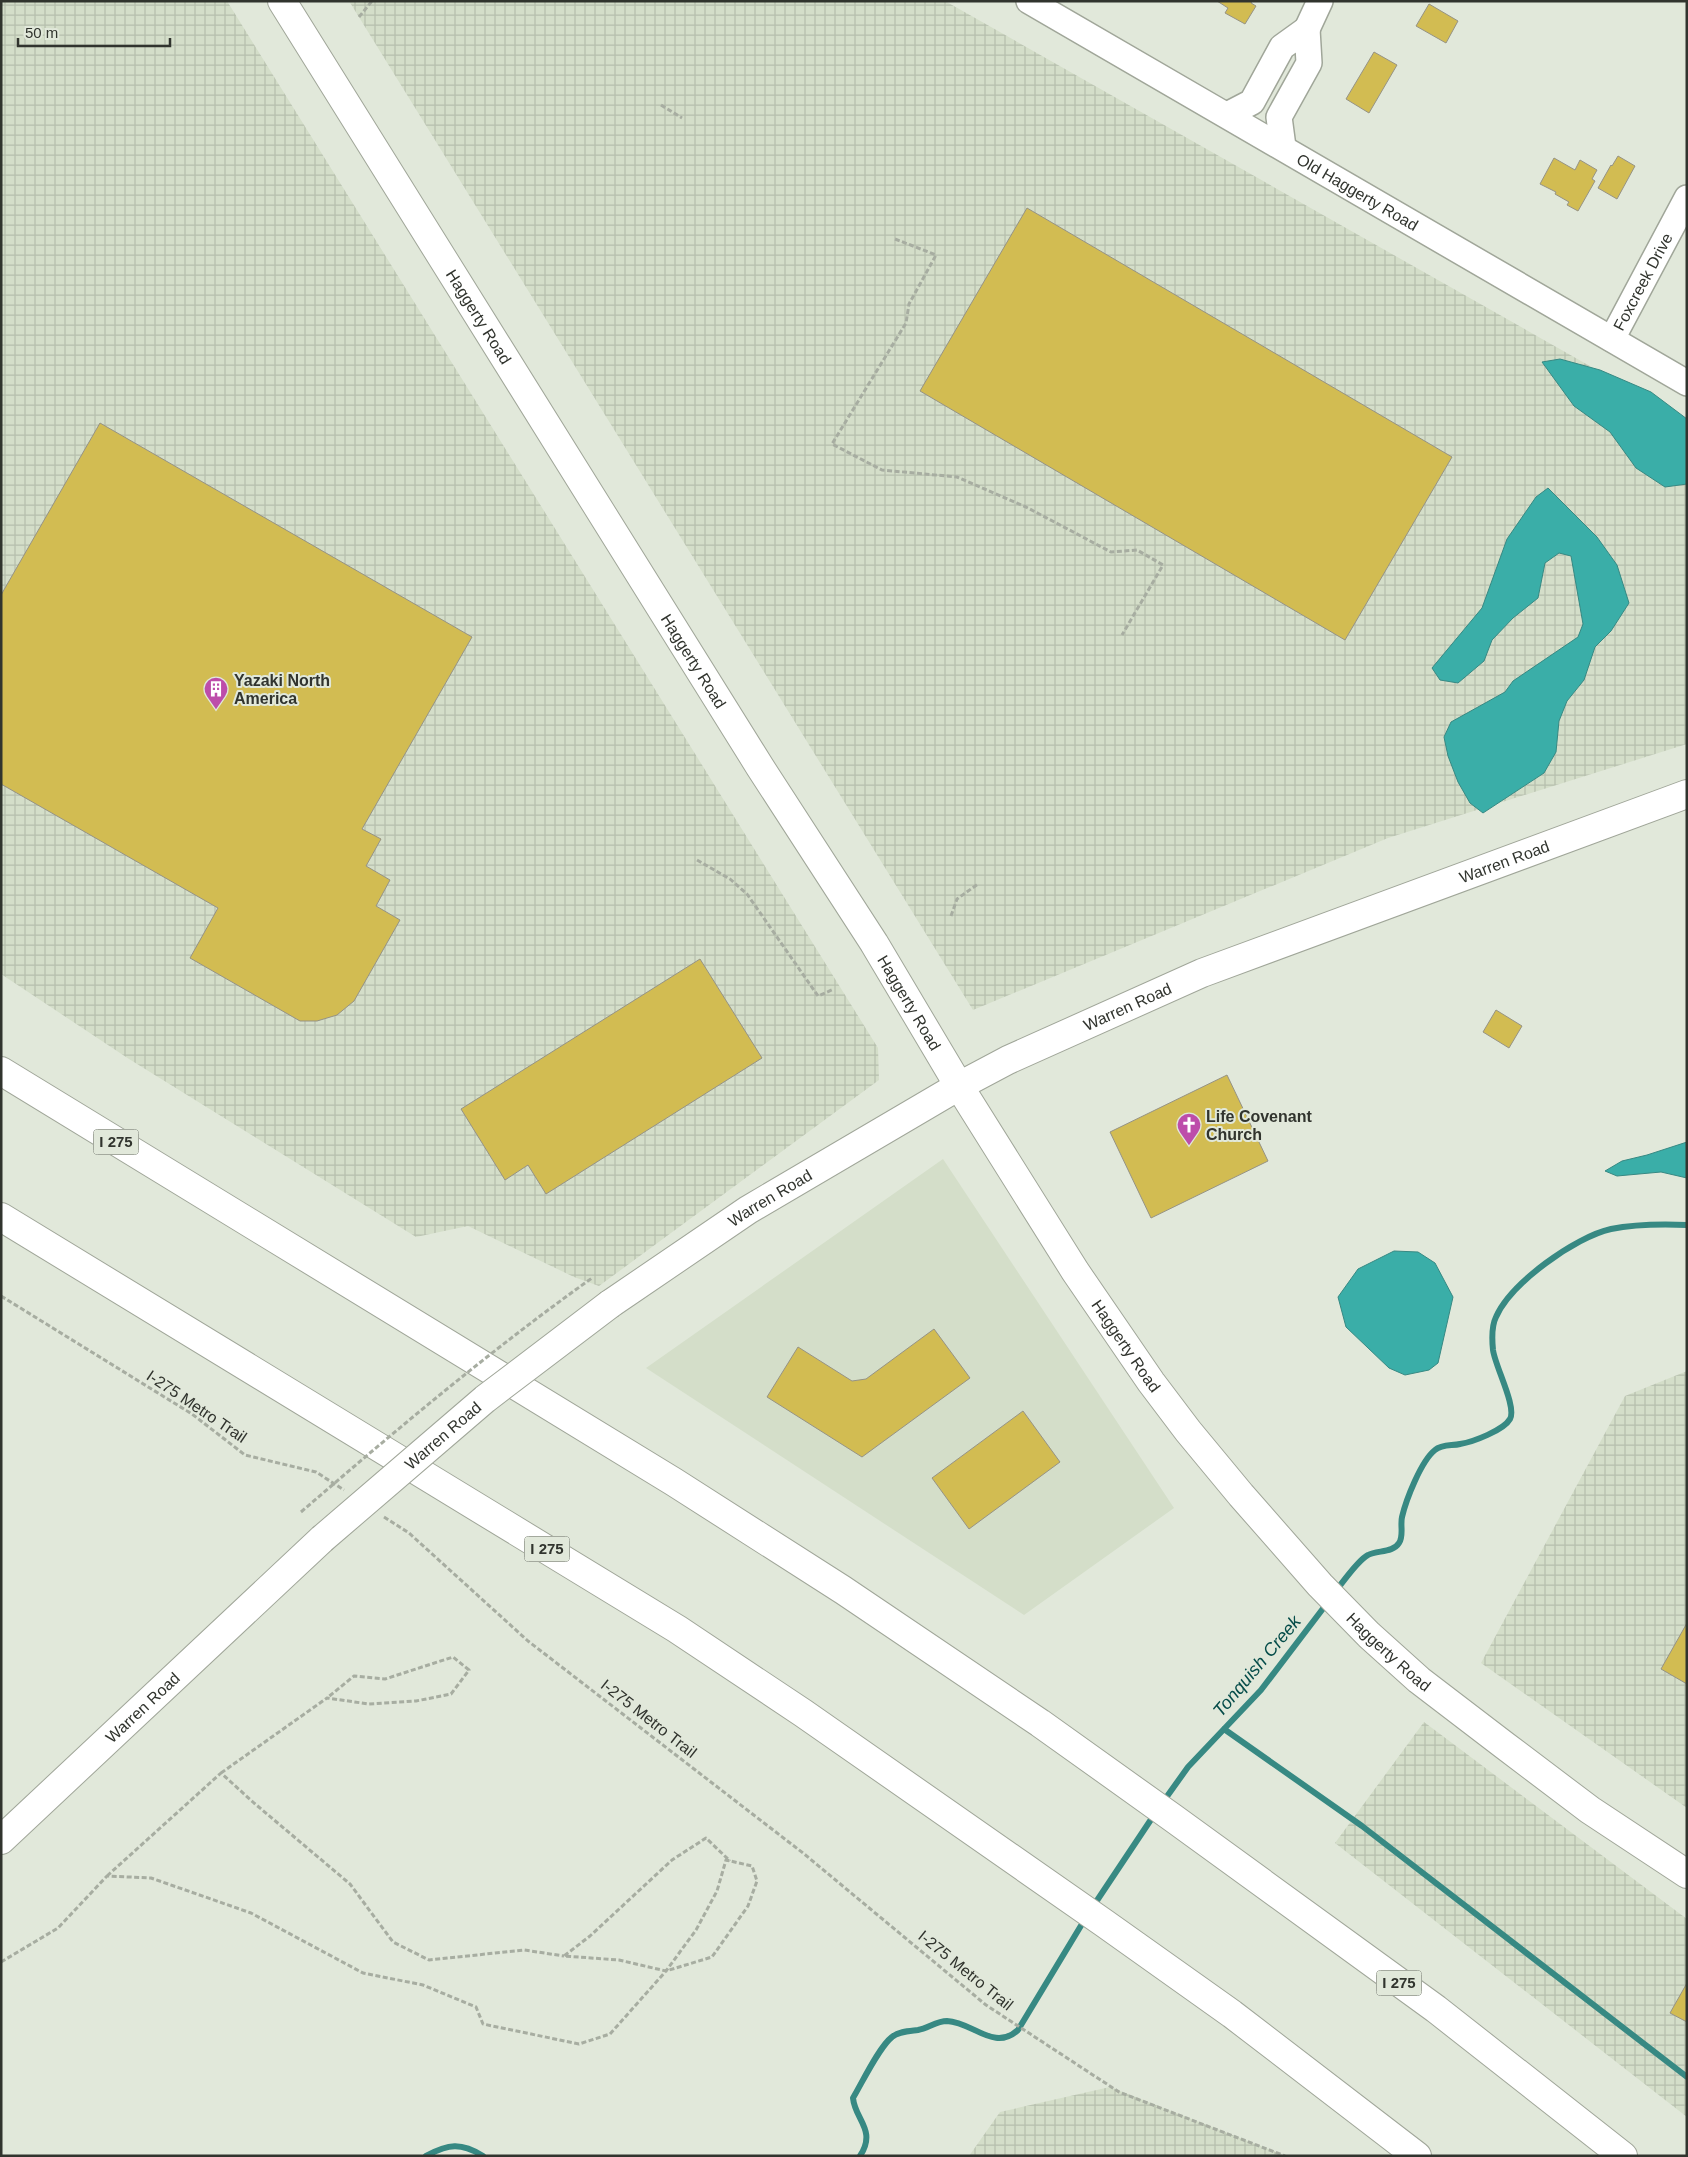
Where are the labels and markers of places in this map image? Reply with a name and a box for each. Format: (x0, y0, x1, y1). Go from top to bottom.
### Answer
place label: Yazaki North America (234, 672, 330, 707)
building icon: Yazaki North America (203, 676, 229, 710)
place label: Life Covenant Church (1206, 1108, 1312, 1143)
church icon: Life Covenant Church (1176, 1112, 1202, 1146)

